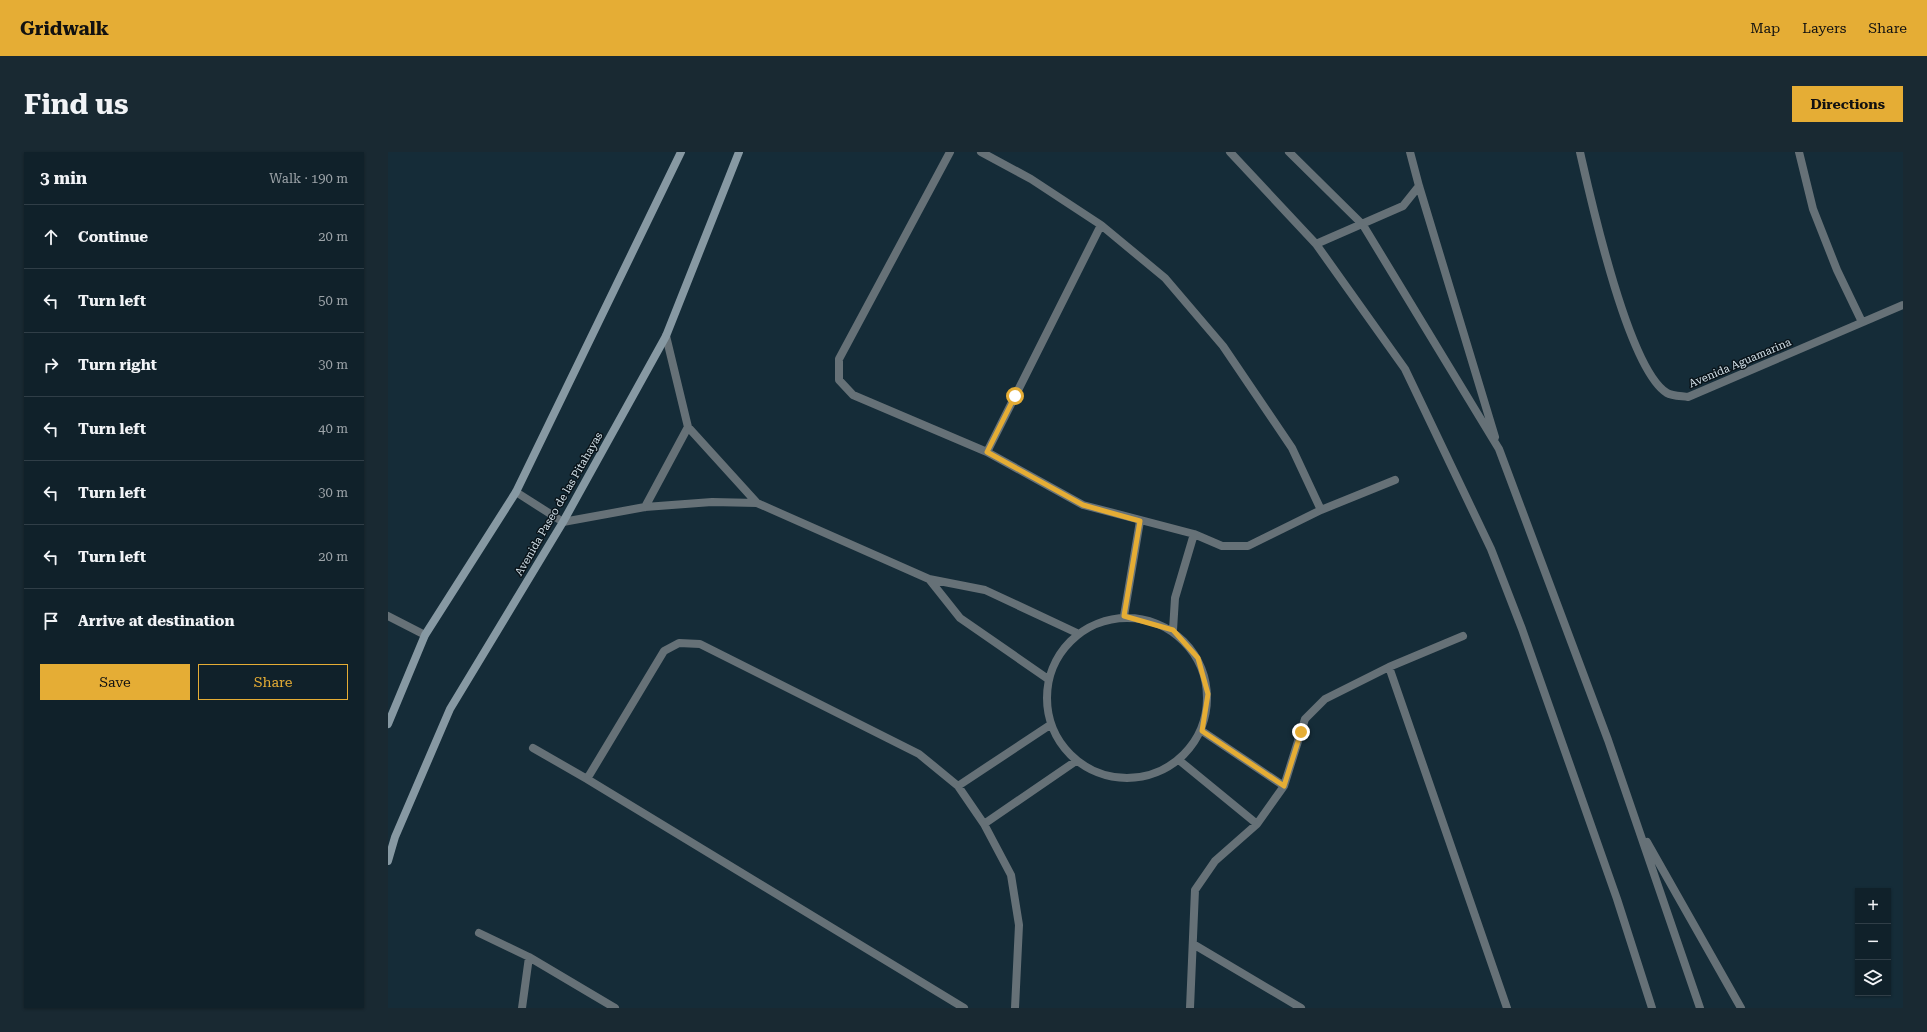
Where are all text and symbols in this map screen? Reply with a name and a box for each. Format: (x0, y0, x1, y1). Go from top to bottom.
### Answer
text: Gridwalk (20, 17, 109, 40)
text: Map (1750, 20, 1780, 36)
text: Layers (1802, 20, 1846, 36)
text: Share (1868, 20, 1907, 36)
button: Directions (1792, 86, 1903, 122)
text: Find us (24, 88, 128, 121)
text: 3 min (40, 168, 87, 188)
text: Walk · 190 m (269, 171, 348, 186)
icon: ahead (40, 226, 62, 248)
text: Continue (78, 228, 148, 246)
text: 20 m (318, 229, 348, 244)
icon: left (40, 290, 62, 312)
text: Turn left (78, 292, 146, 310)
text: 50 m (318, 293, 348, 308)
street label: Avenida Aguamarina (1687, 336, 1793, 390)
icon: right (40, 354, 62, 376)
text: Turn right (78, 356, 157, 374)
text: 30 m (318, 357, 348, 372)
route start (1006, 387, 1024, 405)
icon: left (40, 418, 62, 440)
text: Turn left (78, 420, 146, 438)
text: 40 m (318, 421, 348, 436)
street label: Avenida Paseo de las Pitahayas (512, 430, 606, 578)
icon: left (40, 482, 62, 504)
text: Turn left (78, 484, 146, 502)
text: 30 m (318, 485, 348, 500)
icon: left (40, 546, 62, 568)
text: Turn left (78, 548, 146, 566)
text: 20 m (318, 549, 348, 564)
icon: arrive (40, 610, 62, 632)
text: Arrive at destination (78, 612, 234, 630)
button: Save (40, 664, 190, 700)
button: Share (198, 664, 348, 700)
route end (1292, 723, 1310, 741)
map controls (1855, 888, 1891, 996)
button: + (1855, 888, 1891, 924)
button: − (1855, 924, 1891, 960)
button: layers (1855, 960, 1891, 996)

